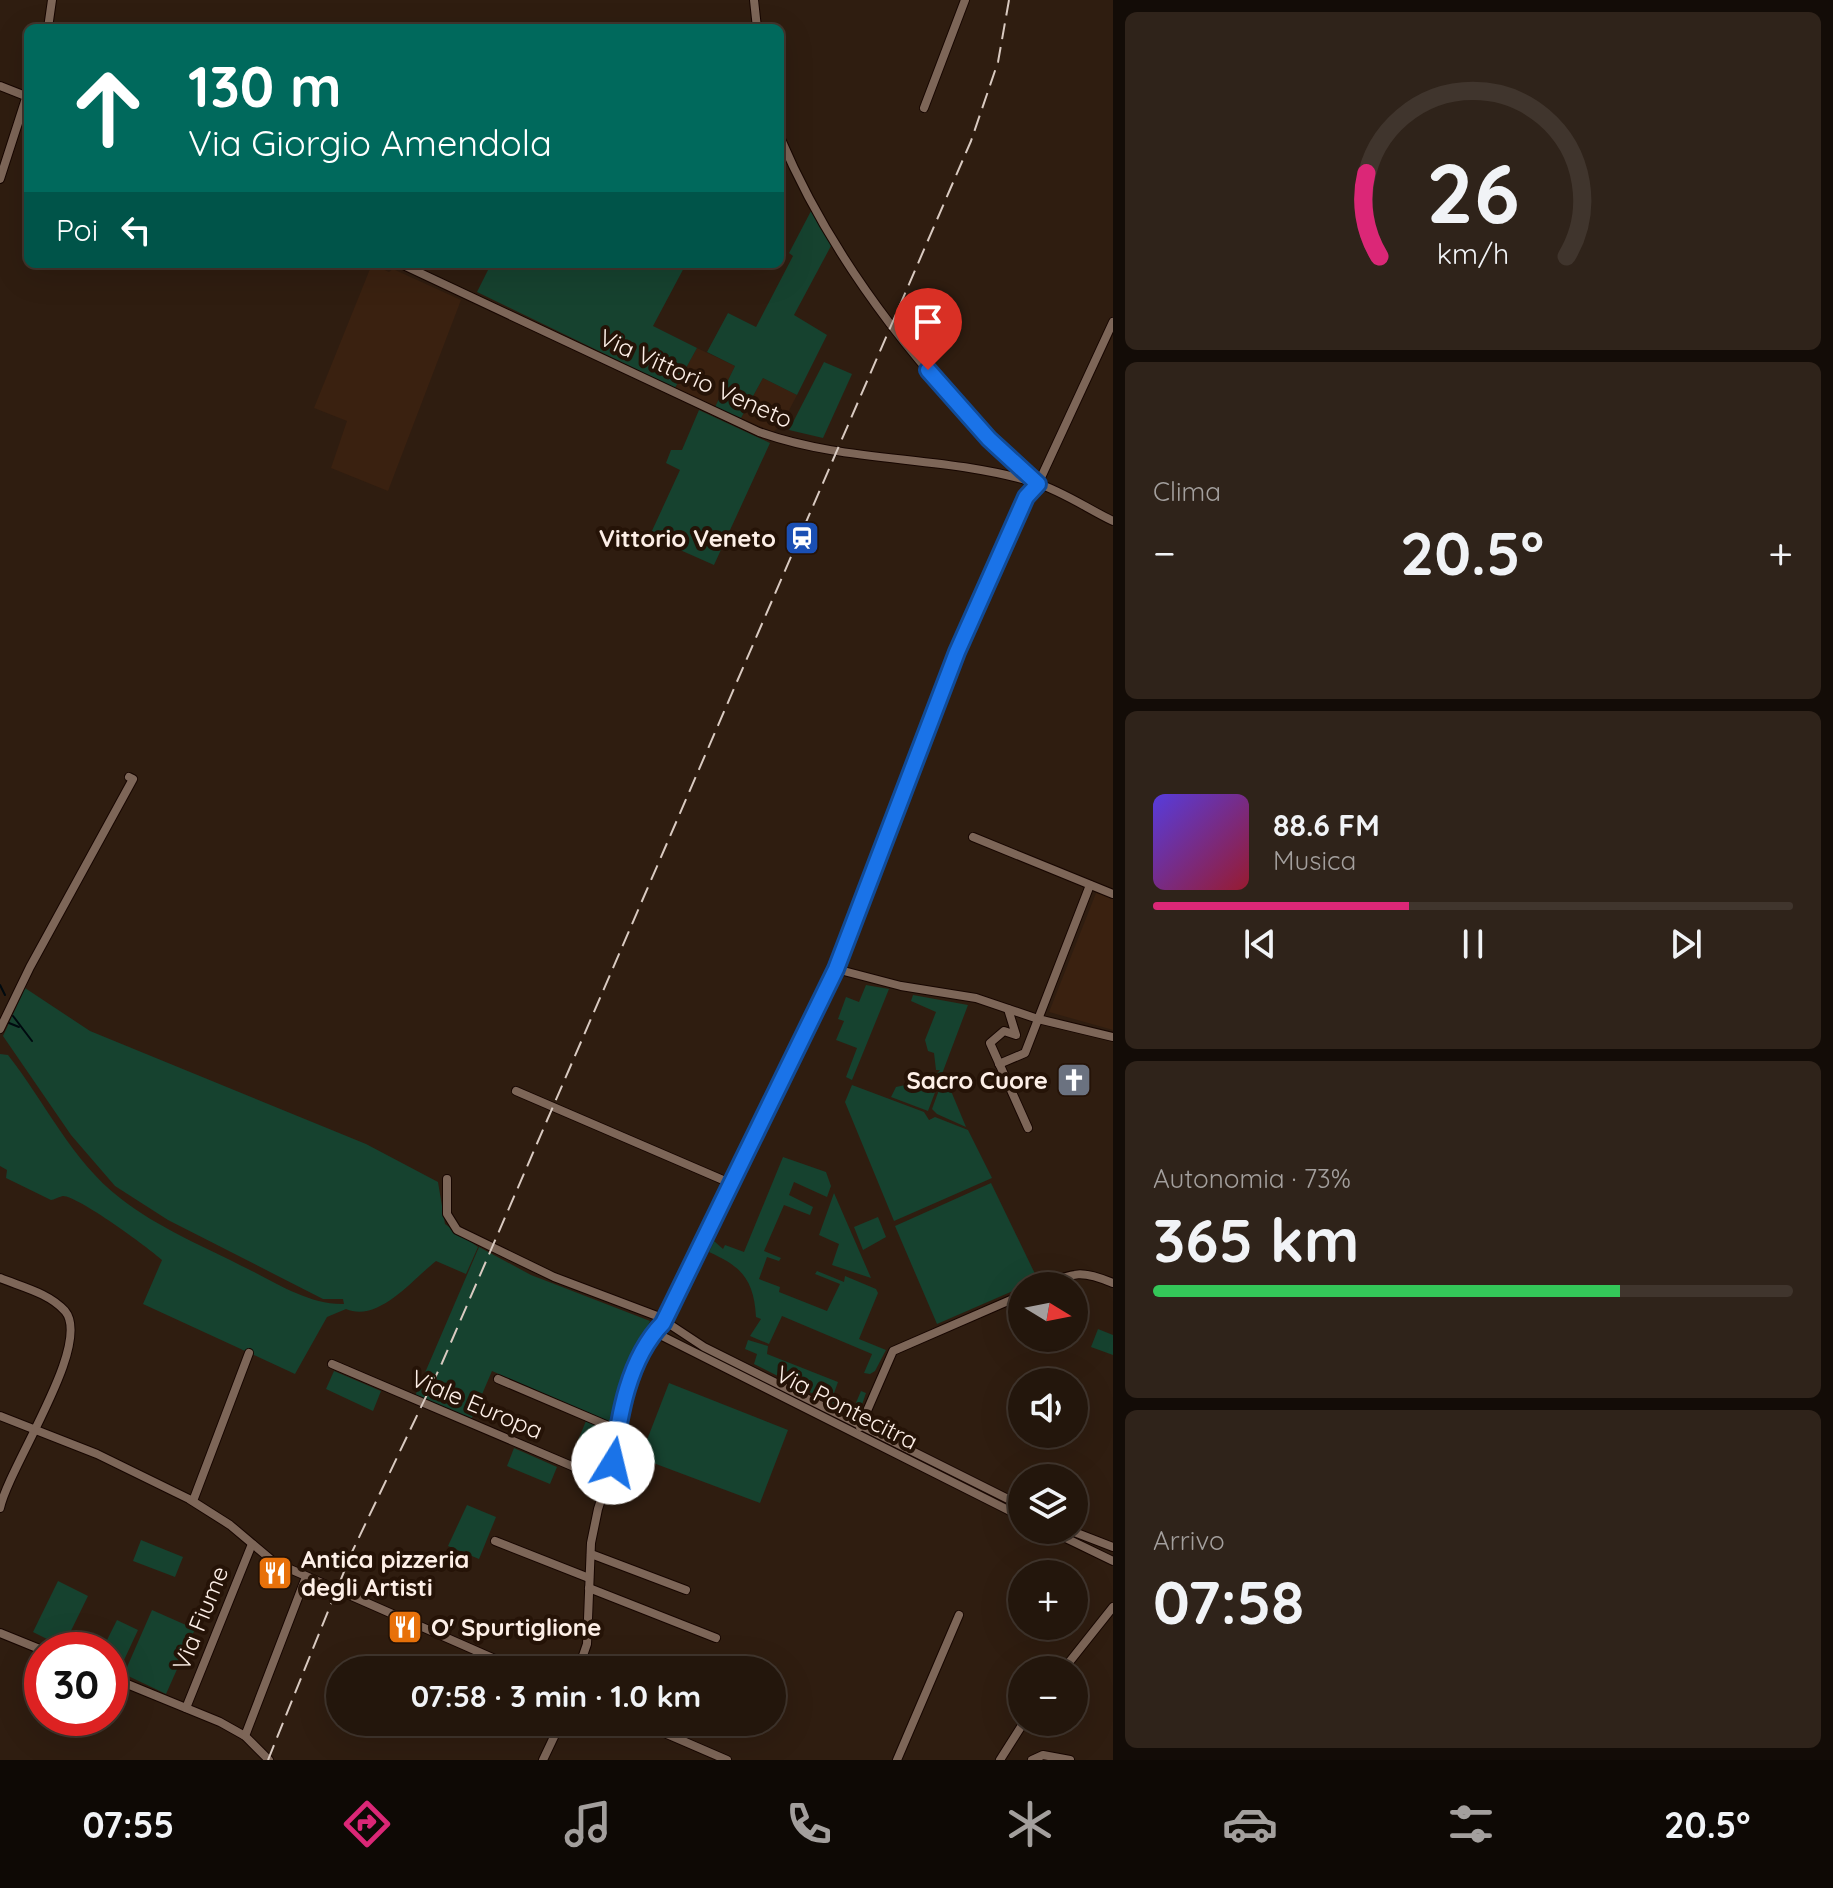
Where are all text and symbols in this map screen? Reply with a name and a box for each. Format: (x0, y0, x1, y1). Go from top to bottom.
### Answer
text: 130 m (188, 51, 342, 121)
icon: ahead (56, 56, 160, 160)
text: Via Giorgio Amendola (188, 120, 552, 165)
text: 26 (1426, 139, 1520, 243)
icon: left (114, 208, 158, 252)
text: Poi (56, 211, 98, 249)
text: km/h (1437, 235, 1509, 271)
pin (894, 288, 962, 370)
icon: arrive (906, 300, 950, 344)
street label: Via Vittorio Veneto (595, 322, 797, 434)
text: Clima (1153, 475, 1221, 508)
text: 20.5° (1400, 515, 1544, 590)
station icon: Vittorio Veneto (783, 519, 821, 557)
place label: Vittorio Veneto (599, 523, 776, 553)
text: − (1153, 525, 1176, 580)
text: + (1768, 525, 1793, 580)
text: 88.6 FM (1273, 806, 1380, 844)
text: Musica (1273, 844, 1356, 877)
icon: previous (1238, 922, 1282, 966)
icon: pause (1451, 922, 1495, 966)
icon: next (1664, 922, 1708, 966)
church icon: Sacro Cuore (1055, 1061, 1093, 1099)
place label: Sacro Cuore (906, 1065, 1048, 1095)
text: Autonomia · 73% (1153, 1162, 1351, 1195)
text: 365 km (1153, 1202, 1359, 1277)
north arrow (1008, 1272, 1088, 1352)
map controls (1008, 1272, 1088, 1736)
street label: Via Pontecitra (771, 1358, 923, 1456)
street label: Viale Europa (407, 1363, 547, 1445)
button: sound (1008, 1368, 1088, 1448)
position arrow (571, 1421, 655, 1505)
button: layers (1008, 1464, 1088, 1544)
text: Arrivo (1153, 1524, 1225, 1557)
place label: Antica pizzeria degli Artisti (301, 1544, 469, 1602)
restaurant icon: Antica pizzeria degli Artisti (256, 1554, 294, 1592)
button: + (1008, 1560, 1088, 1640)
street label: Via Fiume (165, 1561, 235, 1675)
text: 07:58 (1153, 1564, 1304, 1639)
restaurant icon: O' Spurtiglione (386, 1608, 424, 1646)
place label: O' Spurtiglione (431, 1612, 601, 1642)
speed limit sign: 30 (24, 1632, 128, 1736)
button: − (1008, 1656, 1088, 1736)
text: 07:58 · 3 min · 1.0 km (411, 1677, 701, 1715)
icon: directions (339, 1796, 395, 1852)
icon: music (560, 1796, 616, 1852)
icon: phone (781, 1796, 837, 1852)
icon: climate (1002, 1796, 1058, 1852)
icon: car (1222, 1796, 1278, 1852)
icon: filters (1443, 1796, 1499, 1852)
text: 07:55 (82, 1802, 174, 1847)
text: 20.5° (1664, 1802, 1751, 1847)

